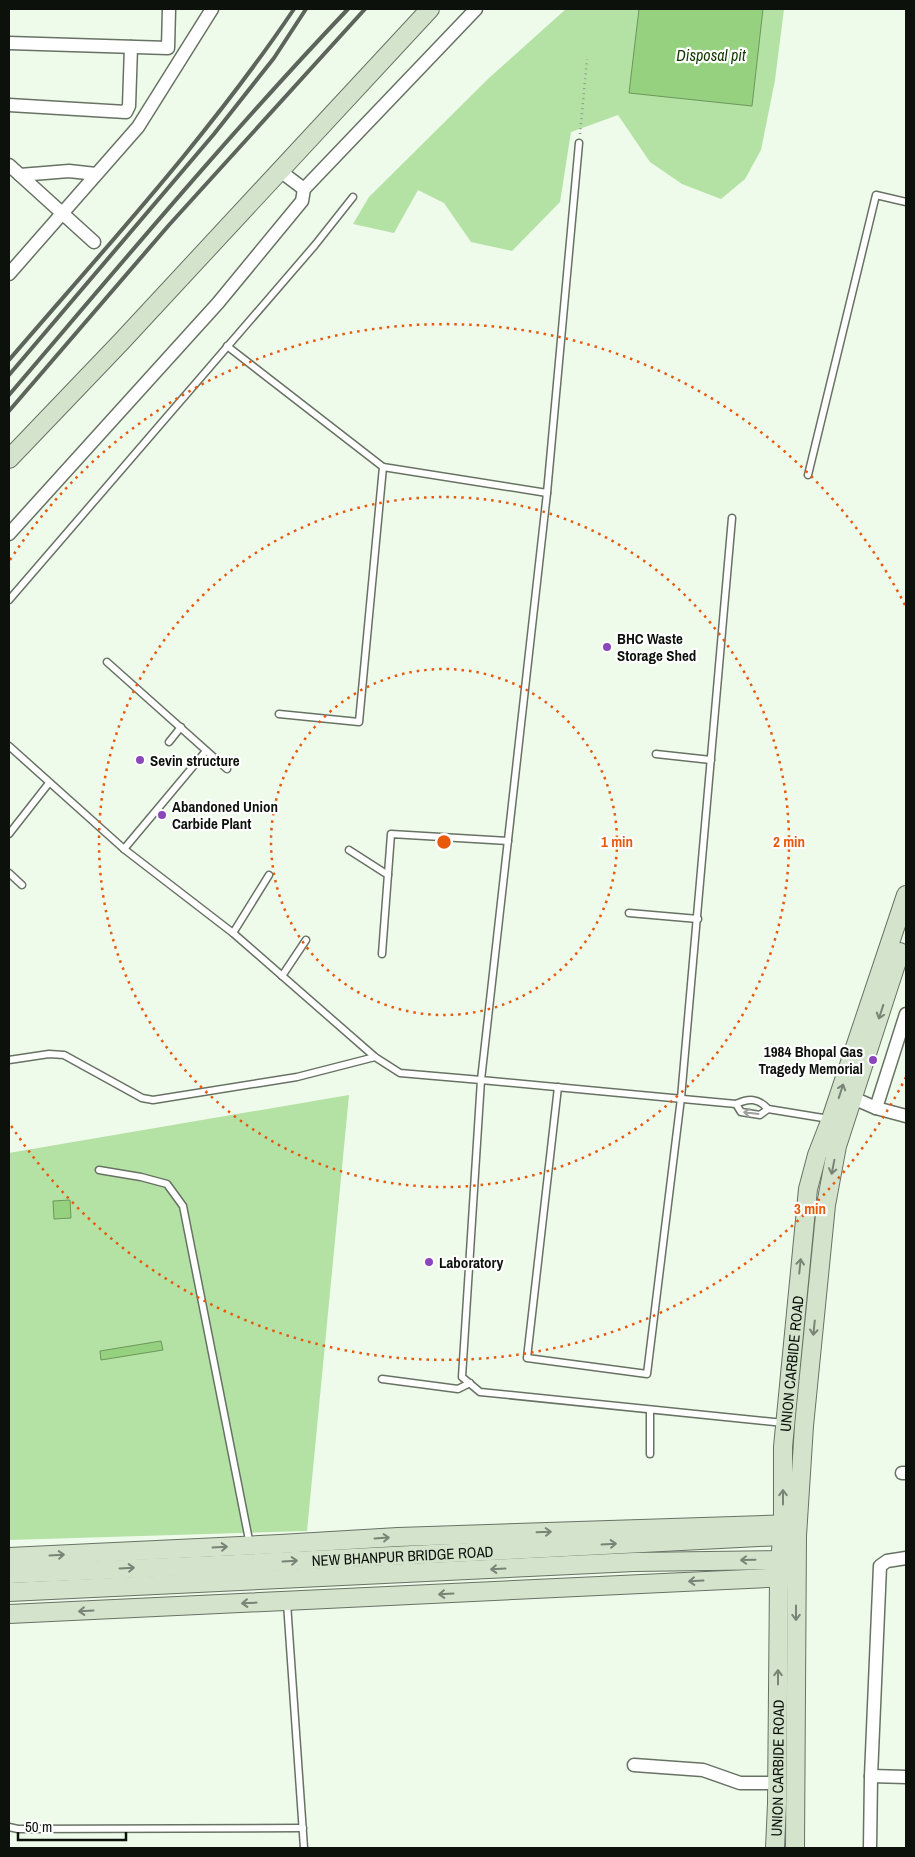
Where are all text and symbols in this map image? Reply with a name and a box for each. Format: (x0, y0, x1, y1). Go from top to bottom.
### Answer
water label: Disposal pit (676, 44, 746, 66)
place label: BHC Waste Storage Shed (617, 628, 696, 666)
marker: BHC Waste Storage Shed (601, 641, 613, 653)
place label: Sevin structure (150, 750, 240, 771)
marker: Sevin structure (134, 754, 146, 766)
place label: Abandoned Union Carbide Plant (172, 796, 278, 834)
marker: Abandoned Union Carbide Plant (156, 809, 168, 821)
text: 1 min (601, 831, 633, 852)
text: 2 min (773, 831, 805, 852)
centre of rings (435, 833, 453, 851)
one-way arrow (875, 1004, 885, 1020)
place label: 1984 Bhopal Gas Tragedy Memorial (758, 1041, 863, 1079)
marker: 1984 Bhopal Gas Tragedy Memorial (867, 1054, 879, 1066)
one-way arrow (837, 1084, 846, 1100)
one-way arrow (743, 1108, 759, 1118)
one-way arrow (828, 1159, 837, 1175)
text: 3 min (794, 1198, 826, 1219)
place label: Laboratory (439, 1252, 503, 1273)
marker: Laboratory (423, 1256, 435, 1268)
one-way arrow (796, 1258, 805, 1274)
street label: UNION CARBIDE ROAD (774, 1294, 808, 1433)
one-way arrow (809, 1320, 818, 1336)
one-way arrow (778, 1489, 788, 1506)
one-way arrow (536, 1527, 552, 1537)
one-way arrow (374, 1533, 390, 1542)
street label: NEW BHANPUR BRIDGE ROAD (311, 1540, 494, 1571)
one-way arrow (601, 1540, 617, 1549)
one-way arrow (211, 1543, 227, 1552)
one-way arrow (49, 1550, 65, 1560)
one-way arrow (740, 1555, 756, 1565)
one-way arrow (281, 1556, 297, 1565)
one-way arrow (119, 1564, 135, 1573)
one-way arrow (491, 1565, 507, 1574)
one-way arrow (688, 1576, 704, 1586)
one-way arrow (438, 1589, 454, 1598)
one-way arrow (241, 1598, 257, 1608)
one-way arrow (792, 1604, 801, 1620)
one-way arrow (79, 1607, 95, 1616)
one-way arrow (773, 1669, 783, 1686)
street label: UNION CARBIDE ROAD (765, 1699, 788, 1837)
scale bar (18, 1810, 125, 1842)
text: 50 m (25, 1816, 52, 1837)

